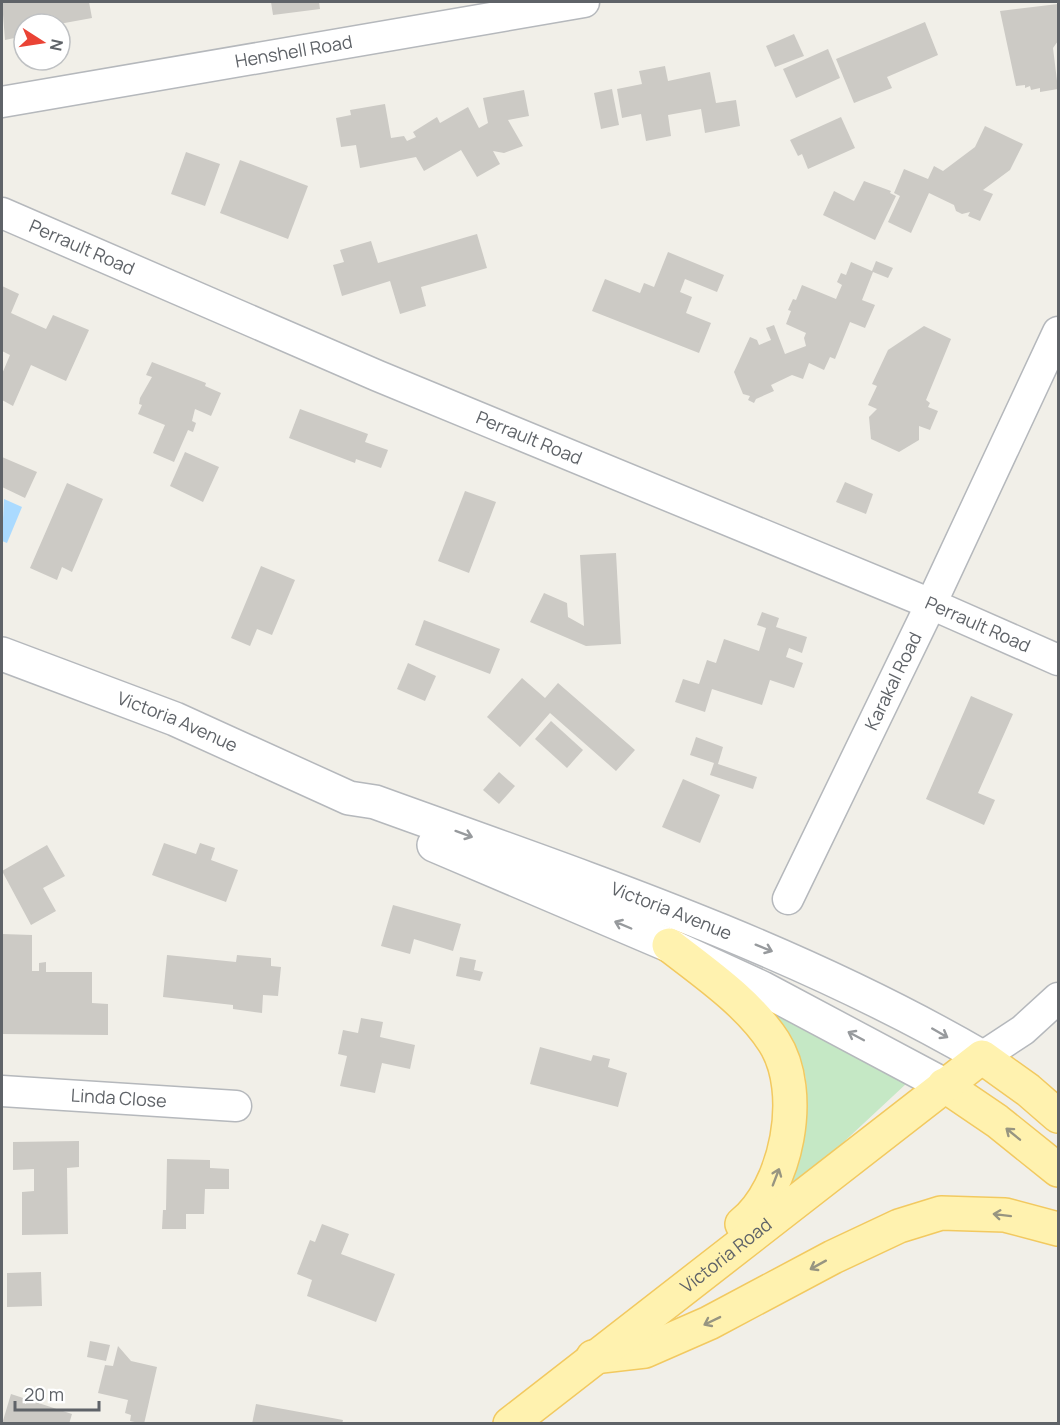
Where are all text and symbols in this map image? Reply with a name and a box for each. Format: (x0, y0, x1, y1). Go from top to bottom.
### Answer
north arrow (12, 12, 72, 72)
street label: Henshell Road (233, 29, 354, 73)
text: N (45, 37, 69, 53)
street label: Perrault Road (26, 213, 139, 280)
street label: Perrault Road (473, 405, 586, 470)
street label: Perrault Road (922, 590, 1034, 657)
street label: Karakal Road (859, 628, 927, 734)
street label: Victoria Avenue (114, 685, 242, 757)
one-way arrow (454, 830, 473, 841)
street label: Victoria Avenue (608, 876, 736, 945)
one-way arrow (614, 919, 633, 930)
one-way arrow (755, 943, 773, 954)
one-way arrow (931, 1027, 948, 1039)
one-way arrow (848, 1030, 865, 1042)
street label: Linda Close (70, 1082, 167, 1113)
one-way arrow (1005, 1127, 1021, 1140)
one-way arrow (772, 1168, 783, 1187)
one-way arrow (993, 1209, 1012, 1220)
street label: Victoria Road (675, 1212, 776, 1298)
one-way arrow (810, 1259, 827, 1271)
one-way arrow (704, 1315, 721, 1327)
scale bar (15, 1374, 99, 1412)
text: 20 m (24, 1382, 64, 1406)

